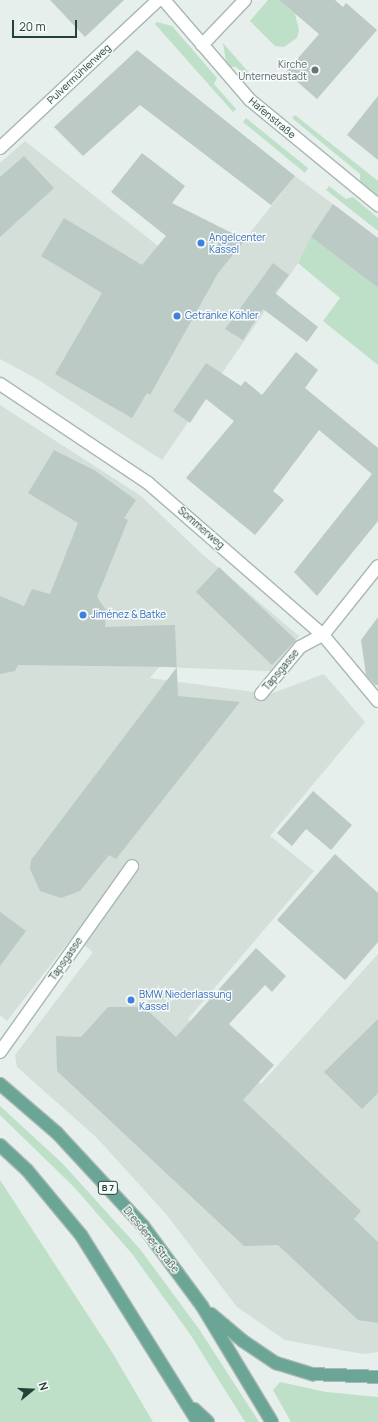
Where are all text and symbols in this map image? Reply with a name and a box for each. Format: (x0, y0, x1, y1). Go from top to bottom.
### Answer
scale bar (14, 12, 79, 38)
text: 20 m (19, 18, 46, 35)
street label: Pulvermühlenweg (45, 42, 113, 106)
place label: Kirche Unterneustadt (238, 58, 307, 82)
marker: Kirche Unterneustadt (310, 65, 320, 75)
street label: Hafenstraße (246, 95, 298, 141)
place label: Angelcenter Kassel (209, 231, 266, 254)
marker: Angelcenter Kassel (196, 238, 206, 248)
place label: Getränke Köhler (185, 310, 259, 322)
marker: Getränke Köhler (172, 311, 182, 321)
street label: Sommerweg (175, 505, 227, 551)
place label: Jiménez & Batke (91, 609, 166, 621)
marker: Jiménez & Batke (78, 610, 88, 620)
street label: Tapsgasse (260, 647, 302, 693)
street label: Tapsgasse (47, 935, 85, 983)
place label: BMW Niederlassung Kassel (139, 988, 231, 1012)
marker: BMW Niederlassung Kassel (126, 995, 136, 1005)
road number: B 7 (97, 1181, 119, 1195)
street label: Dresdener Straße (121, 1205, 181, 1275)
north arrow (12, 1370, 52, 1410)
text: N (36, 1380, 52, 1392)

